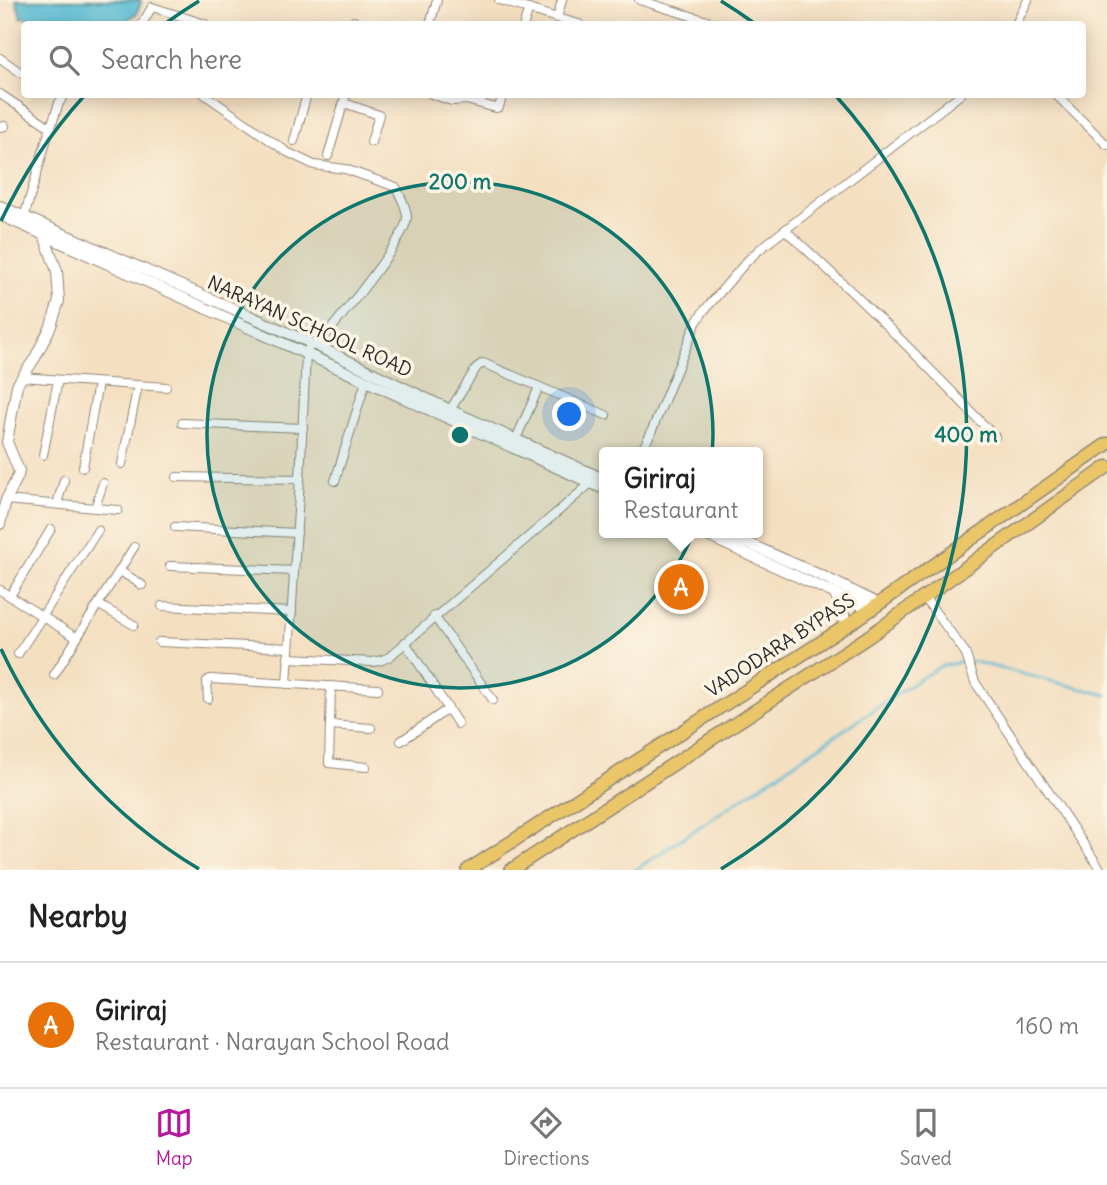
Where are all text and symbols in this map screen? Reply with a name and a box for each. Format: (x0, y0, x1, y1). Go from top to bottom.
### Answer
search box (21, 21, 1086, 98)
icon: search (45, 41, 83, 79)
text: Search here (101, 43, 242, 76)
text: 200 m (429, 168, 492, 195)
street label: NARAYAN SCHOOL ROAD (204, 270, 416, 382)
your location (552, 397, 586, 431)
text: 400 m (934, 421, 998, 448)
centre of rings (448, 423, 472, 447)
popup (599, 447, 763, 538)
text: Giriraj (624, 462, 696, 495)
text: Restaurant (624, 495, 738, 524)
pin: A (658, 561, 704, 613)
street label: VADODARA BYPASS (701, 588, 859, 702)
text: Nearby (28, 897, 128, 935)
text: Giriraj (95, 994, 167, 1027)
text: A (44, 1011, 58, 1040)
text: 160 m (1016, 1011, 1079, 1040)
text: Restaurant · Narayan School Road (95, 1027, 450, 1056)
tab: Map (155, 1104, 193, 1170)
tab: Directions (504, 1104, 589, 1170)
tab: Saved (900, 1104, 952, 1170)

